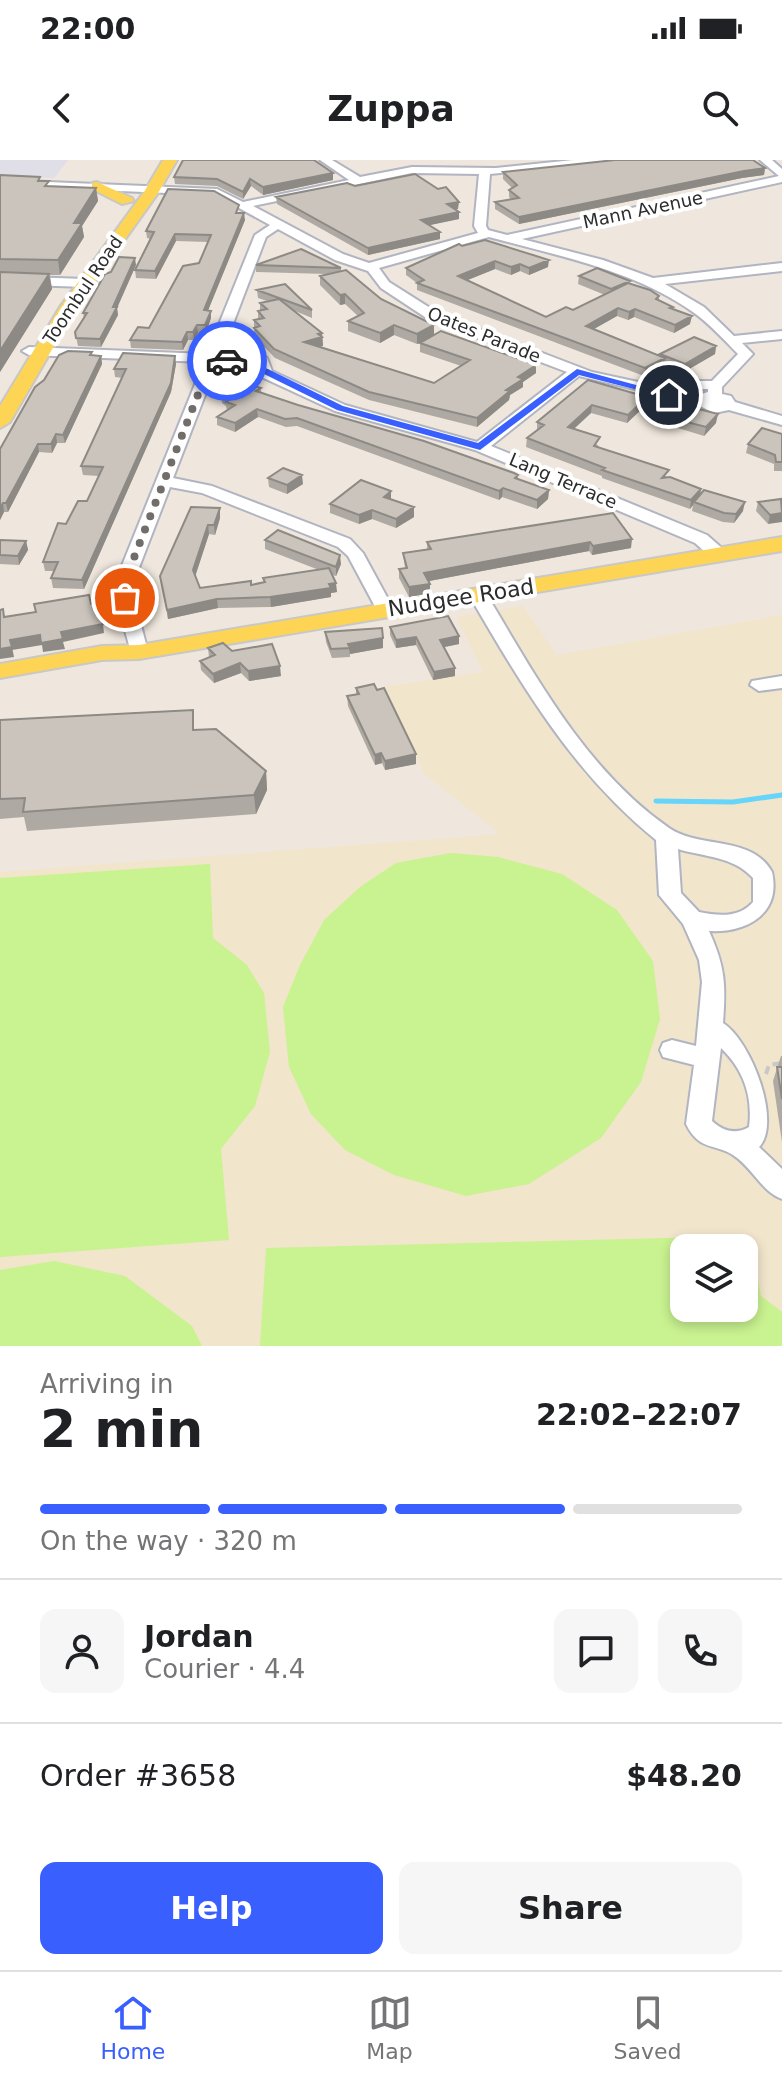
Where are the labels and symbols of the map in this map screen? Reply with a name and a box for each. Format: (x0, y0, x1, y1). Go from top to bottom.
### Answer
street label: Mann Avenue (581, 187, 705, 232)
street label: Toombul Road (38, 232, 127, 349)
street label: Oates Parade (424, 302, 544, 367)
courier (187, 321, 267, 401)
pin (635, 361, 703, 429)
street label: Lang Terrace (506, 448, 620, 513)
pin (91, 564, 159, 632)
street label: Nudgee Road (386, 574, 536, 621)

